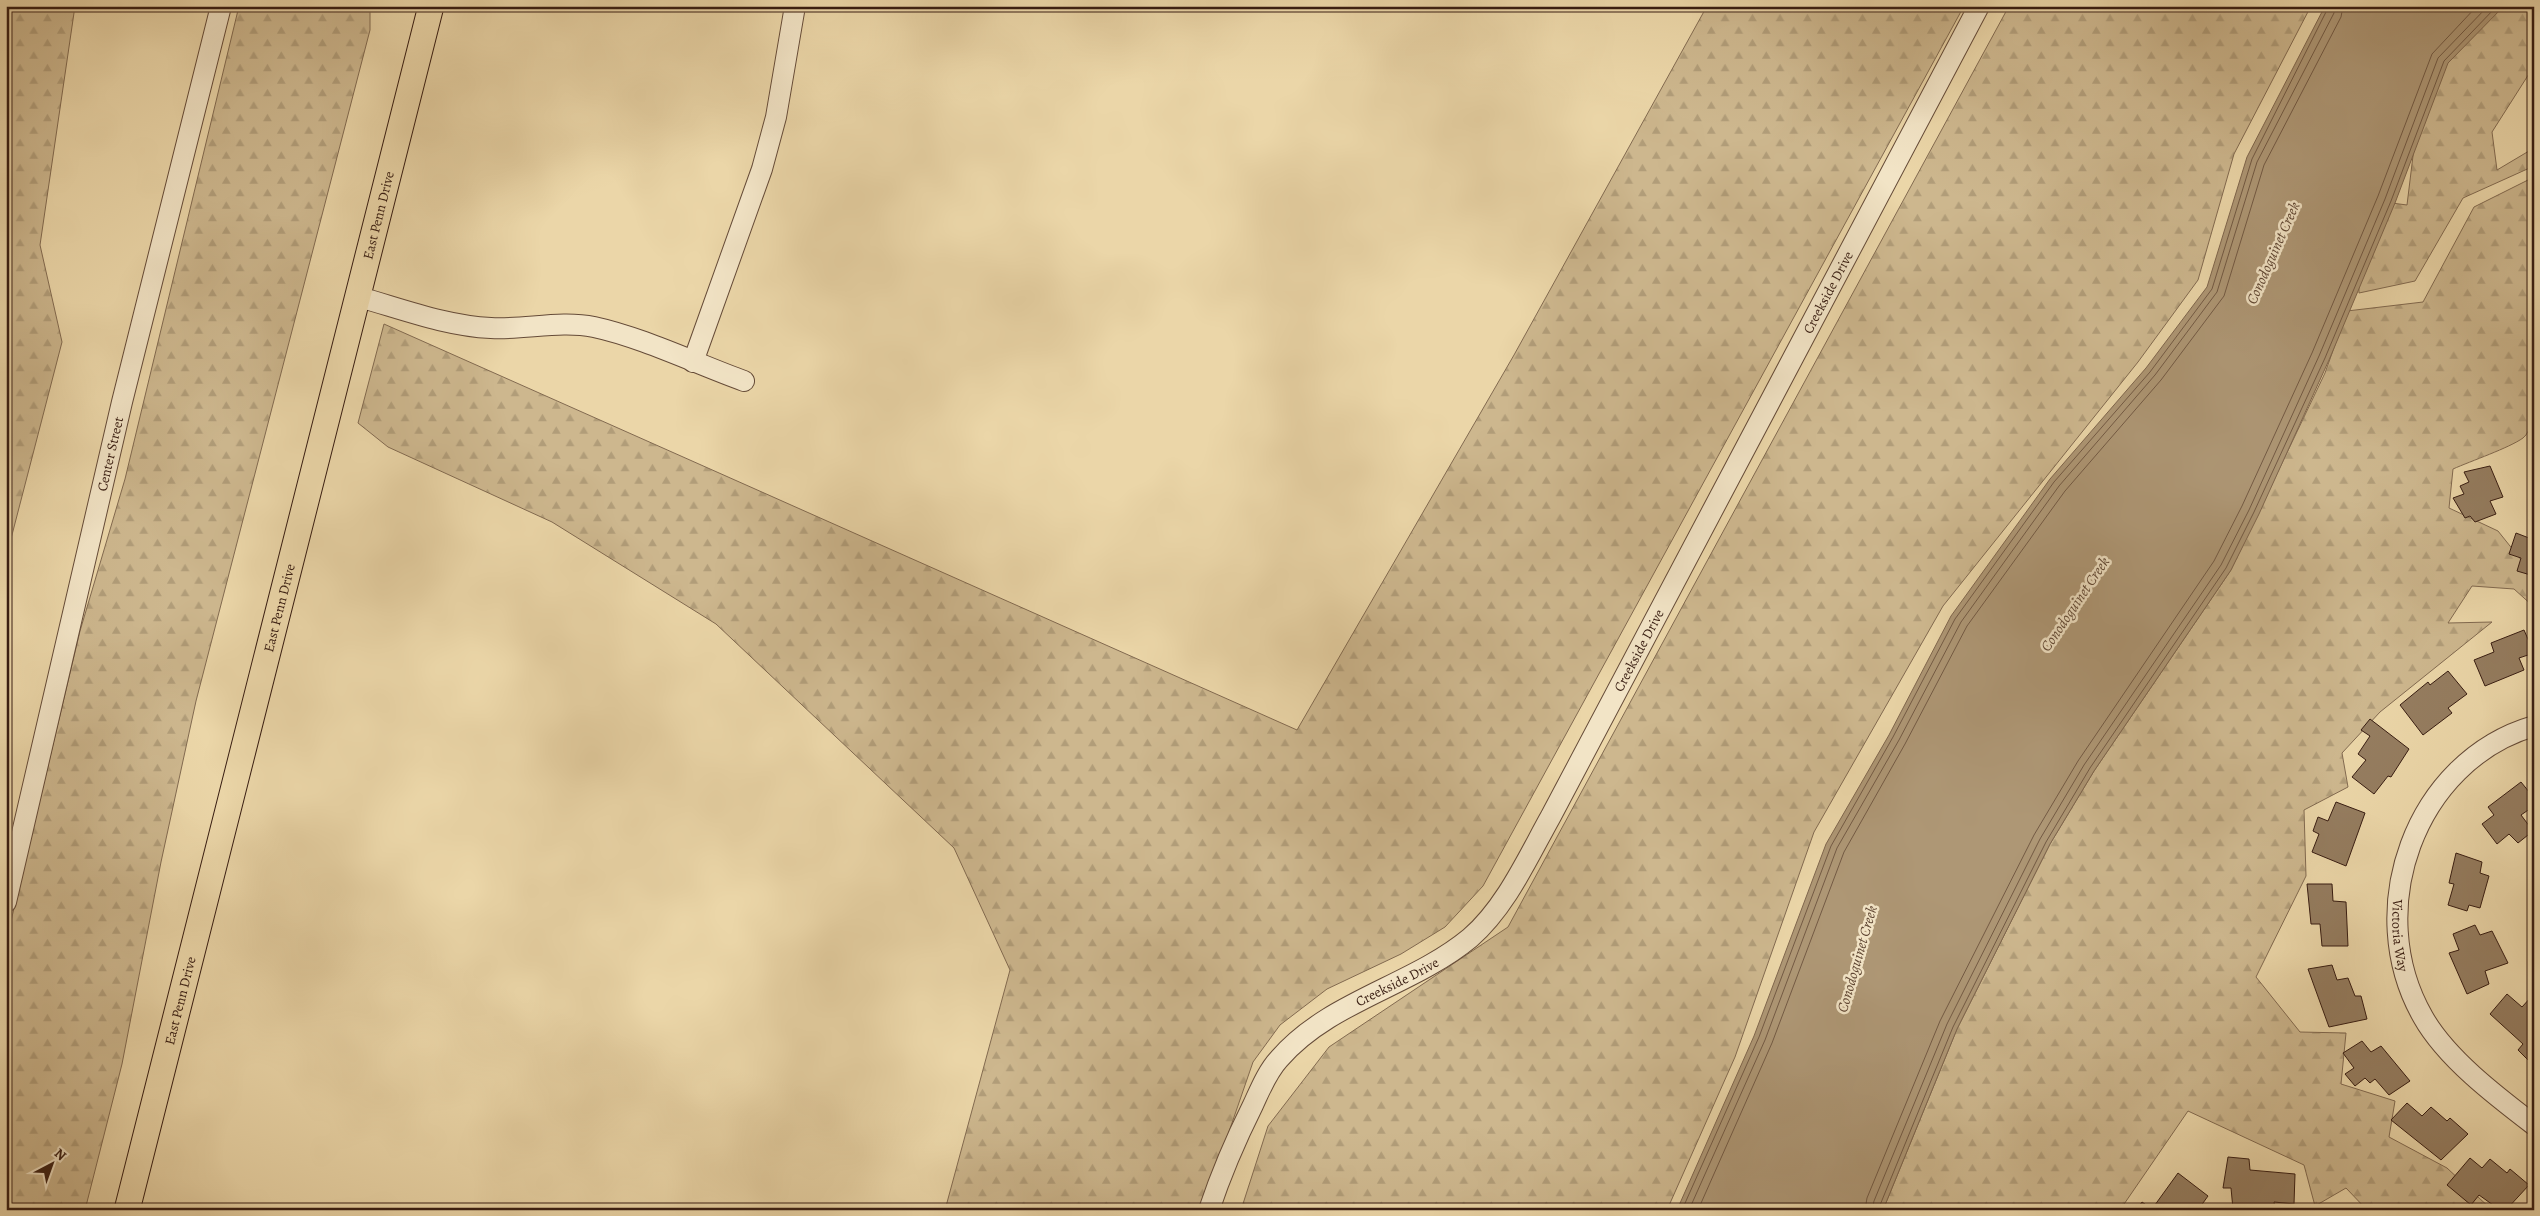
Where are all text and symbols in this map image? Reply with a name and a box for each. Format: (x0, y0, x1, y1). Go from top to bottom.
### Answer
street label: East Penn Drive (358, 169, 399, 262)
water label: Conodoguinet Creek (2241, 198, 2305, 307)
street label: Creekside Drive (1799, 248, 1858, 337)
street label: Center Street (93, 414, 128, 493)
water label: Conodoguinet Creek (2036, 552, 2114, 655)
street label: East Penn Drive (259, 562, 300, 654)
street label: Creekside Drive (1609, 606, 1669, 695)
street label: Victoria Way (2387, 898, 2413, 975)
water label: Conodoguinet Creek (1832, 903, 1882, 1015)
street label: Creekside Drive (1352, 953, 1442, 1011)
street label: East Penn Drive (160, 954, 201, 1047)
north arrow (28, 1138, 78, 1188)
text: N (50, 1144, 70, 1165)

